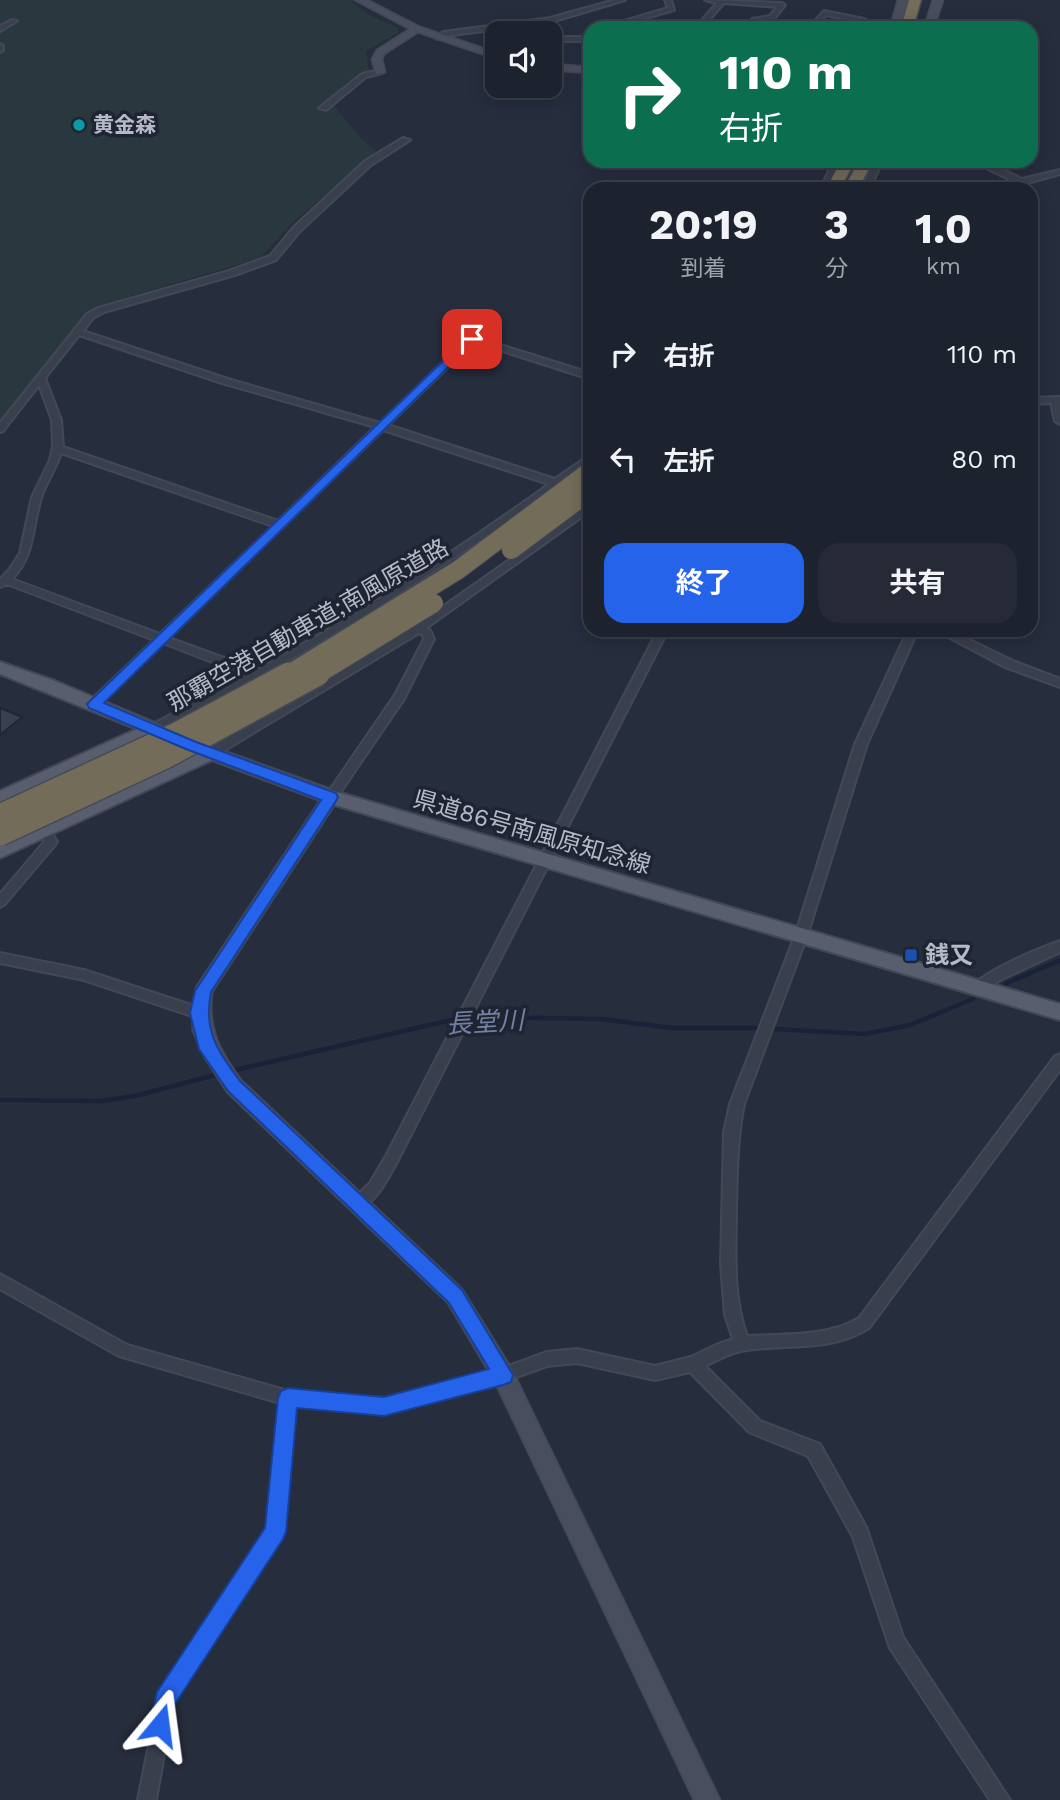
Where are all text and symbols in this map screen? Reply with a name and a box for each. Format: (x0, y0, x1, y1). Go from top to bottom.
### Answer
map controls (485, 21, 562, 98)
button: sound (485, 21, 562, 98)
text: 110 m (719, 43, 853, 101)
icon: right (604, 49, 695, 140)
text: 右折 (719, 109, 783, 147)
place label: 黄金森 (93, 112, 156, 137)
marker: 黄金森 (71, 117, 87, 133)
text: 20:19 (649, 200, 758, 249)
text: 3 (824, 200, 849, 249)
text: 1.0 (915, 204, 972, 253)
text: km (926, 253, 961, 280)
text: 到着 (680, 255, 726, 282)
text: 分 (825, 255, 848, 282)
pin (442, 309, 502, 369)
icon: arrive (453, 320, 491, 358)
icon: right (604, 335, 642, 373)
text: 110 m (947, 339, 1017, 369)
text: 右折 (663, 341, 715, 371)
icon: left (604, 440, 642, 478)
text: 80 m (951, 444, 1017, 474)
text: 左折 (663, 446, 715, 476)
street label: 那覇空港自動車道;南風原道路 (163, 533, 453, 717)
button: 終了 (604, 543, 804, 623)
button: 共有 (818, 543, 1017, 623)
street label: 県道86号南風原知念線 (410, 785, 654, 879)
place label: 銭又 (925, 941, 973, 969)
marker: 銭又 (903, 947, 919, 963)
water label: 長堂川 (445, 1005, 528, 1039)
position arrow (123, 1688, 197, 1762)

